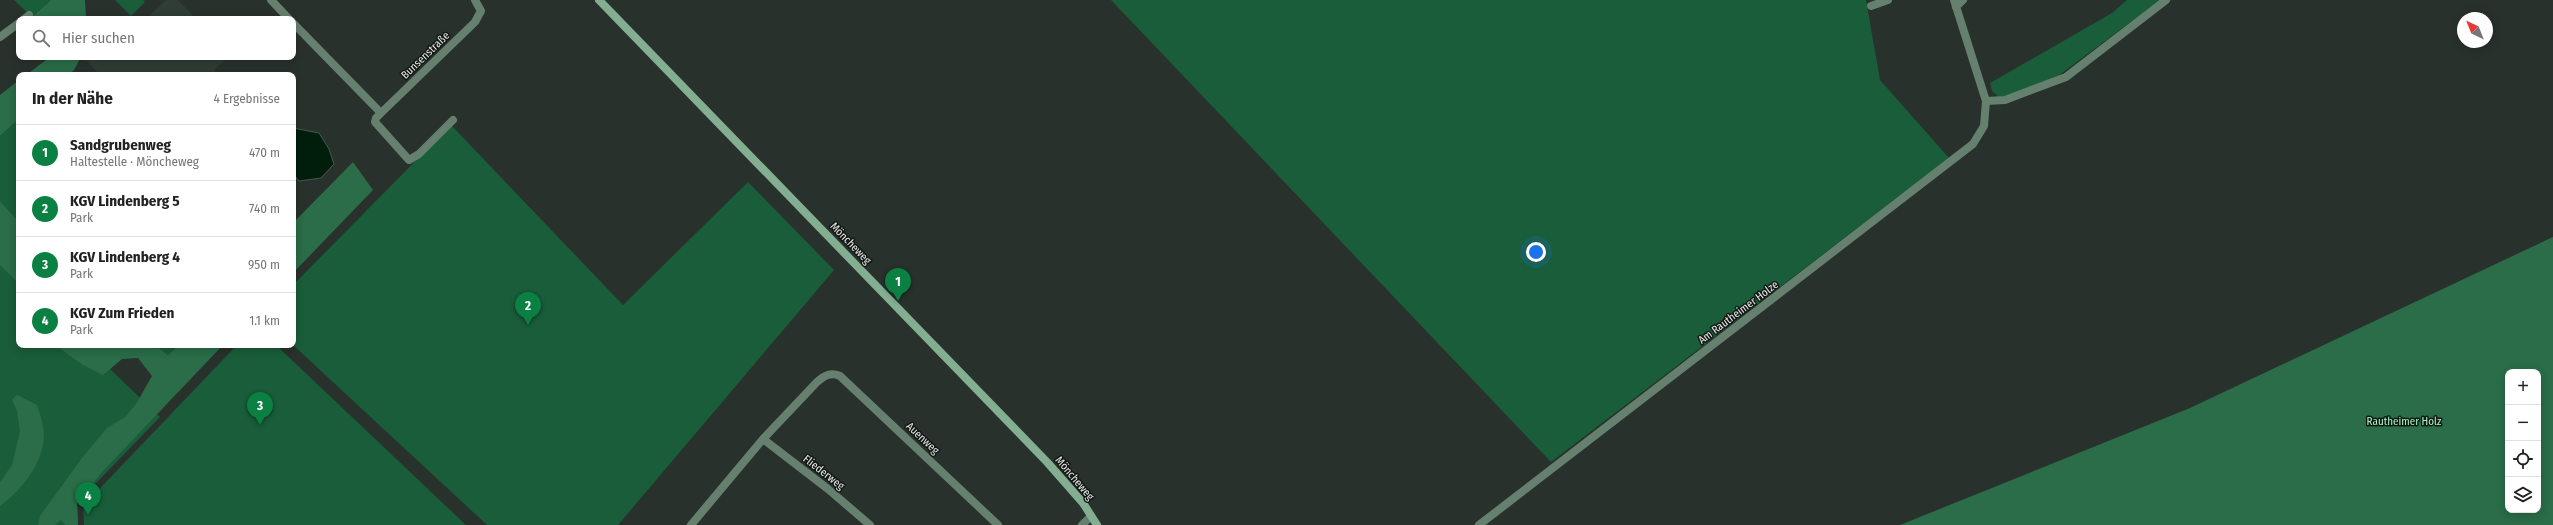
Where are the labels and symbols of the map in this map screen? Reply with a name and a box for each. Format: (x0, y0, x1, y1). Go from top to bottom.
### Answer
north arrow (2457, 12, 2493, 48)
street label: Bunsenstraße (399, 29, 452, 82)
street label: Möncheweg (828, 220, 874, 268)
your location (1526, 242, 1546, 262)
pin: 1 (885, 268, 911, 301)
street label: Am Rautheimer Holze (1696, 278, 1781, 347)
pin: 2 (515, 292, 541, 325)
pin: 3 (247, 392, 273, 425)
park label: Rautheimer Holz (2367, 415, 2442, 428)
street label: Auenweg (903, 420, 943, 458)
street label: Fliederweg (800, 452, 848, 493)
street label: Möncheweg (1053, 454, 1097, 503)
pin: 4 (75, 482, 101, 515)

